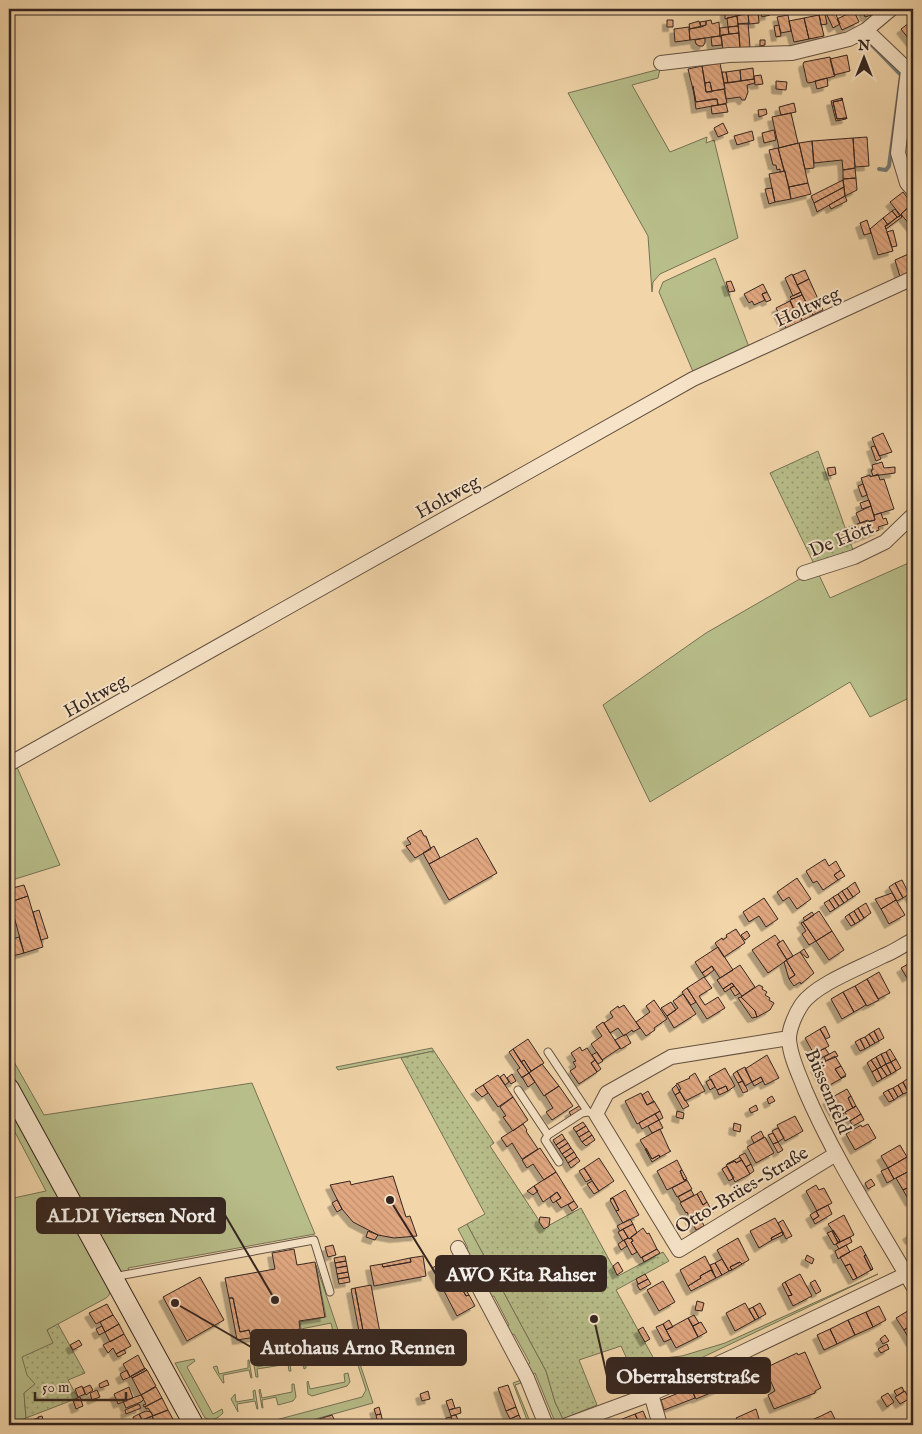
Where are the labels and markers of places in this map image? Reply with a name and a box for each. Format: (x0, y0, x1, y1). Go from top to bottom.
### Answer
callout: ALDI Viersen Nord (37, 1198, 225, 1233)
callout: AWO Kita Rahser (436, 1256, 606, 1291)
callout: Autohaus Arno Rennen (251, 1330, 466, 1365)
callout: Oberrahserstraße (607, 1358, 770, 1393)

